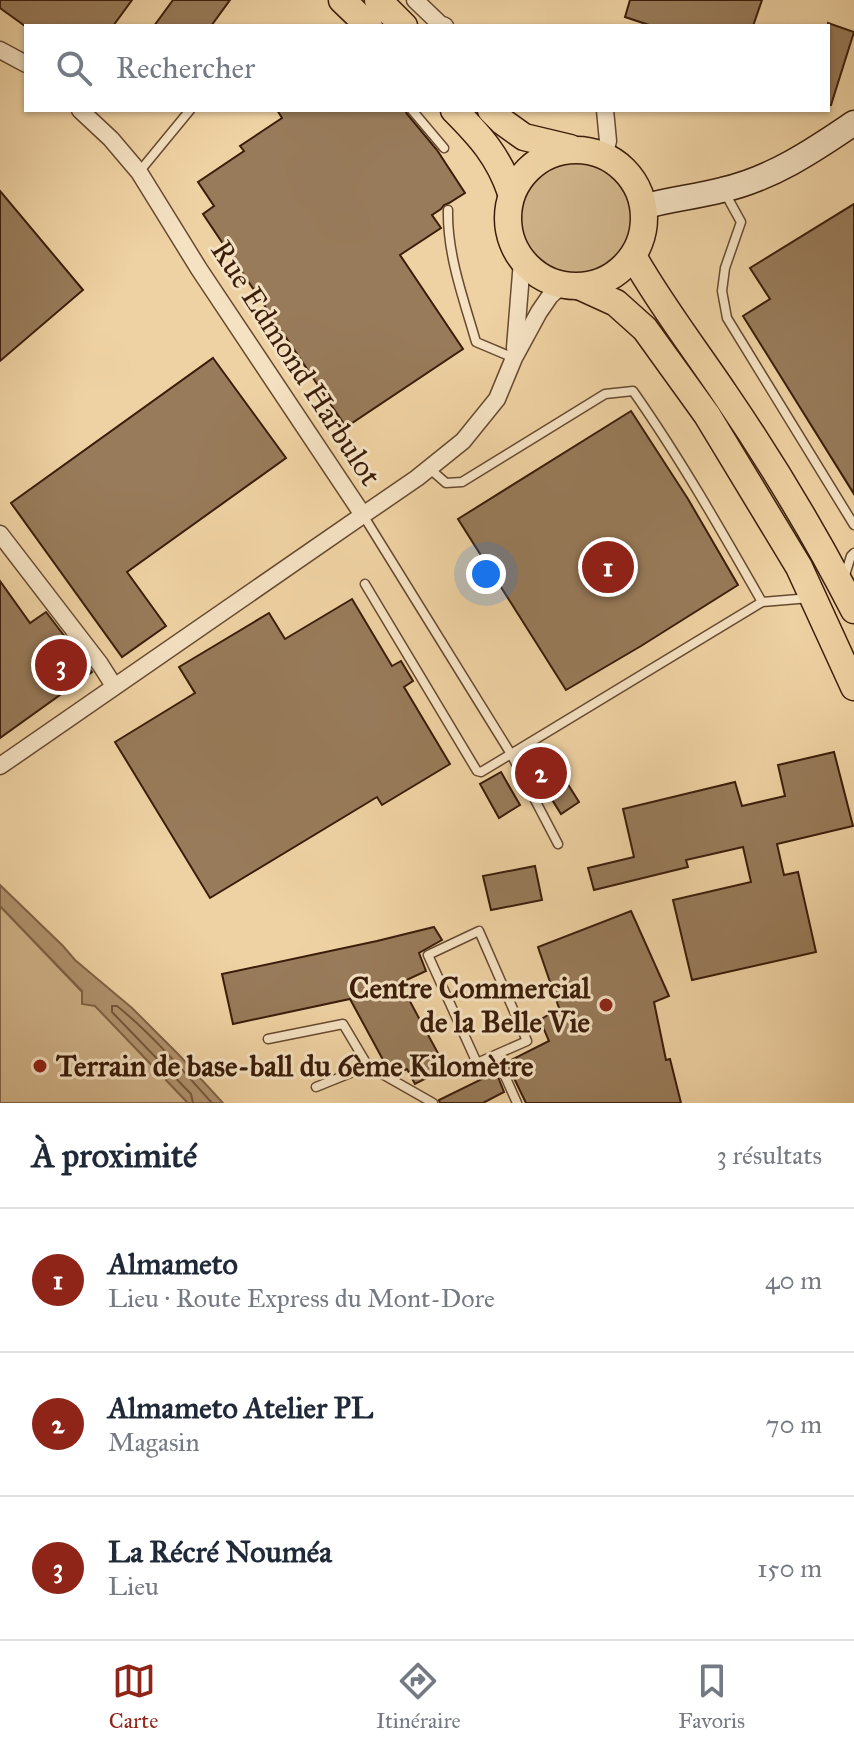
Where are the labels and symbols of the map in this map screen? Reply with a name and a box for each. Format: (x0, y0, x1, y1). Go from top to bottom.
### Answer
street label: Rue Edmond Harbulot (203, 234, 389, 493)
pin: 1 (582, 537, 634, 597)
your location (466, 554, 506, 594)
pin: 3 (35, 635, 87, 695)
pin: 2 (515, 743, 567, 803)
place label: Centre Commercial de la Belle Vie (349, 970, 591, 1040)
marker: Centre Commercial de la Belle Vie (597, 996, 615, 1014)
place label: Terrain de base-ball du 6ème Kilomètre (56, 1048, 534, 1084)
marker: Terrain de base-ball du 6ème Kilomètre (31, 1057, 49, 1075)

